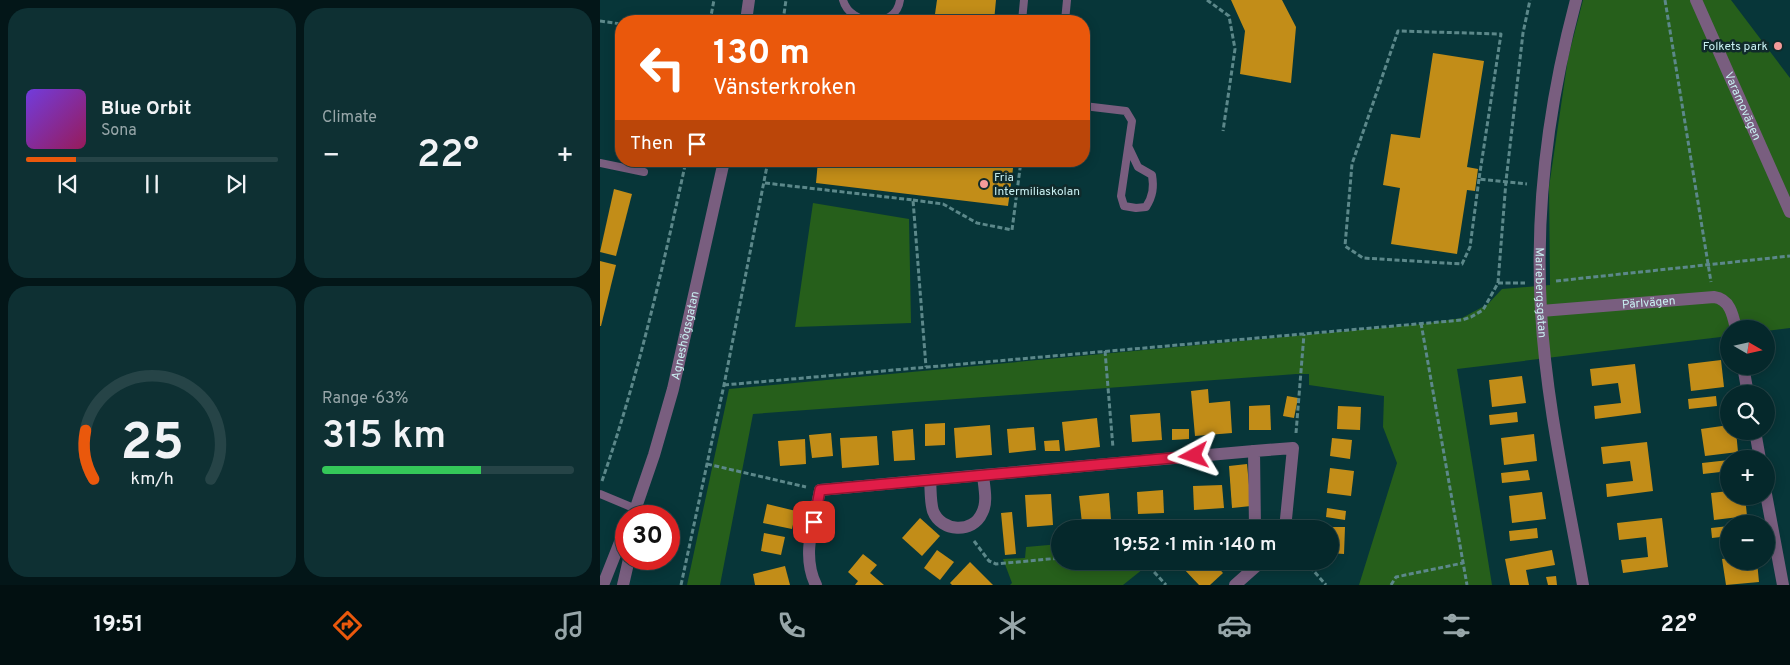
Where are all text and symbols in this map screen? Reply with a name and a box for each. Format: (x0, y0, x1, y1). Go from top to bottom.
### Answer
text: 130 m (713, 32, 810, 76)
icon: left (630, 35, 695, 100)
place label: Folkets park (1703, 39, 1768, 55)
marker: Folkets park (1772, 40, 1784, 52)
street label: Varamovägen (1720, 70, 1764, 143)
text: Vänsterkroken (713, 75, 856, 102)
text: Blue Orbit (101, 97, 191, 121)
text: Climate (322, 108, 377, 128)
text: Sona (101, 121, 137, 141)
icon: arrive (683, 130, 711, 158)
text: 22° (417, 132, 479, 181)
text: Then (630, 132, 673, 156)
text: − (322, 139, 340, 175)
text: + (556, 139, 574, 175)
icon: previous (54, 170, 82, 198)
icon: pause (138, 170, 166, 198)
icon: next (222, 170, 250, 198)
place label: Fria Intermiliaskolan (994, 170, 1080, 200)
marker: Fria Intermiliaskolan (978, 178, 990, 190)
street label: Mariebergsgatan (1531, 247, 1550, 339)
street label: Agneshögsgatan (668, 290, 704, 382)
street label: Pärlvägen (1621, 293, 1676, 313)
north arrow (1720, 320, 1775, 375)
map controls (1720, 320, 1775, 570)
button: search (1720, 385, 1775, 440)
text: Range · 63% (322, 389, 409, 409)
text: 25 (120, 412, 184, 478)
text: 315 km (322, 413, 446, 462)
position arrow (1167, 429, 1219, 481)
button: + (1720, 450, 1775, 505)
text: km/h (130, 468, 174, 491)
pin (793, 501, 835, 543)
speed limit sign: 30 (615, 505, 680, 570)
icon: arrive (800, 508, 828, 536)
button: − (1720, 515, 1775, 570)
text: 19:52 · 1 min · 140 m (1113, 533, 1277, 557)
icon: directions (330, 608, 365, 643)
icon: music (552, 608, 587, 643)
icon: phone (774, 608, 809, 643)
icon: climate (995, 608, 1030, 643)
icon: car (1217, 608, 1252, 643)
icon: filters (1439, 608, 1474, 643)
text: 19:51 (93, 612, 143, 639)
text: 22° (1661, 612, 1697, 639)

